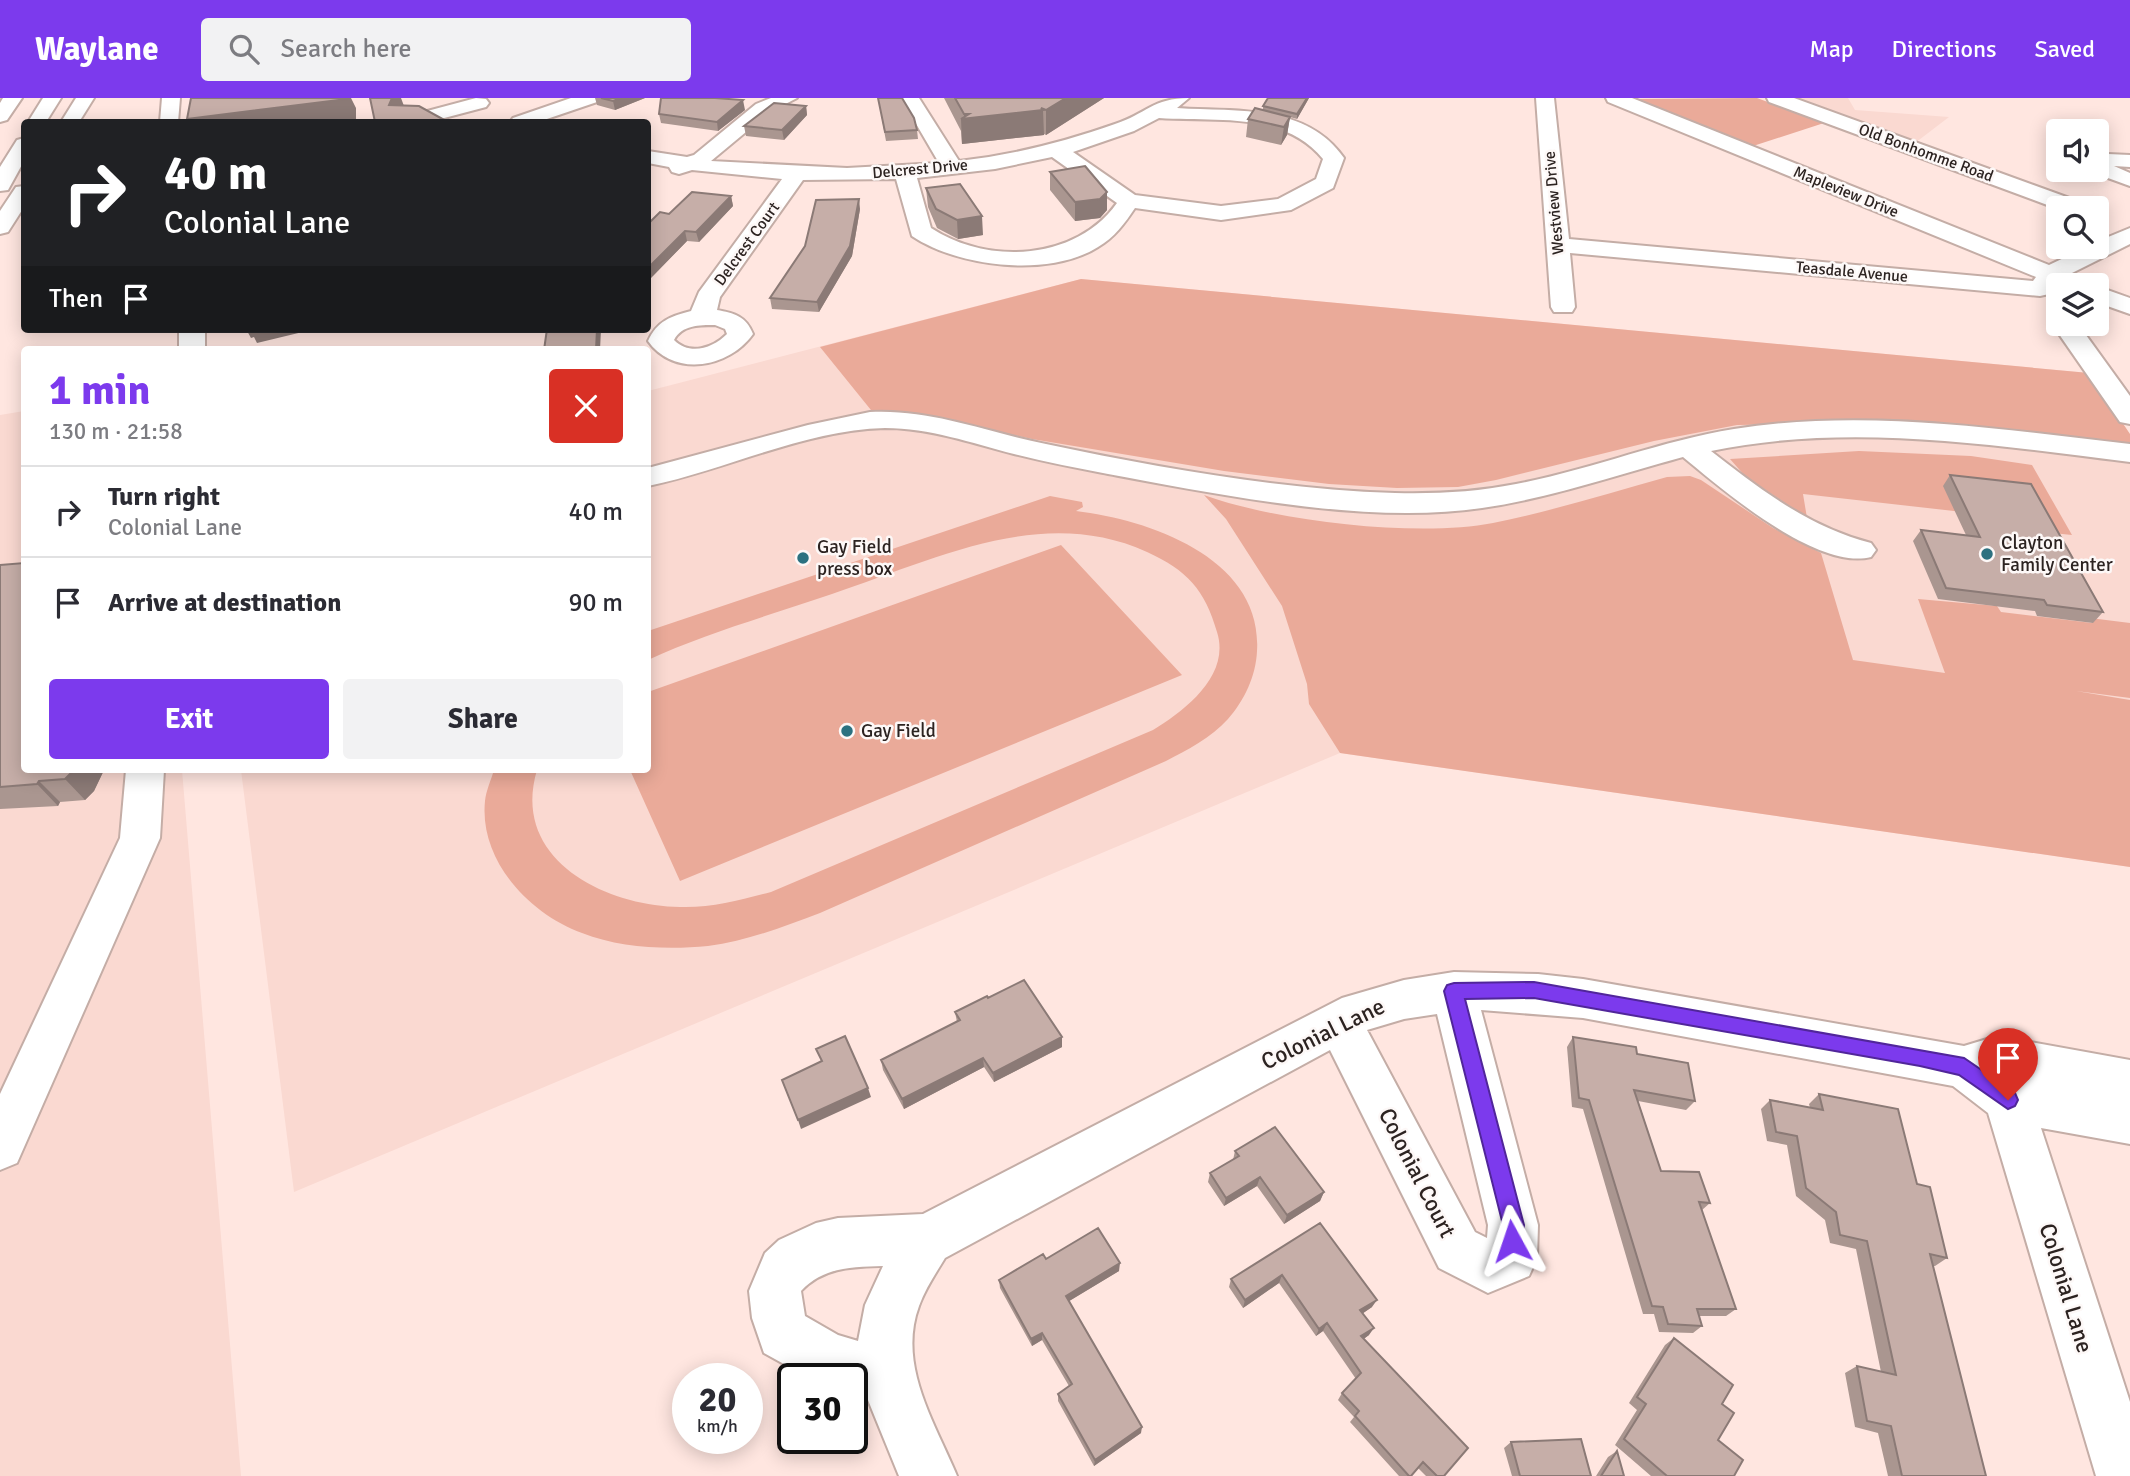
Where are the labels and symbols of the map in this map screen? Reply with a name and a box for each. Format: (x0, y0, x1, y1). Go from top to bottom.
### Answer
street label: Old Bonhomme Road (1856, 119, 1996, 187)
street label: Westview Drive (1540, 150, 1568, 256)
street label: Delcrest Drive (871, 155, 969, 183)
street label: Mapleview Drive (1790, 162, 1902, 222)
street label: Delcrest Court (710, 198, 784, 290)
street label: Teasdale Avenue (1795, 257, 1909, 287)
place label: Clayton Family Center (2001, 531, 2113, 577)
place label: Gay Field press box (817, 535, 893, 581)
marker: Clayton Family Center (1979, 546, 1995, 562)
marker: Gay Field press box (795, 550, 811, 566)
place label: Gay Field (861, 719, 936, 743)
marker: Gay Field (839, 723, 855, 739)
street label: Colonial Lane (1256, 992, 1390, 1076)
pin (1978, 1028, 2038, 1100)
street label: Colonial Court (1372, 1103, 1462, 1243)
position arrow (1475, 1204, 1549, 1278)
street label: Colonial Lane (2033, 1220, 2099, 1356)
speed limit sign: 30 (777, 1363, 868, 1454)

